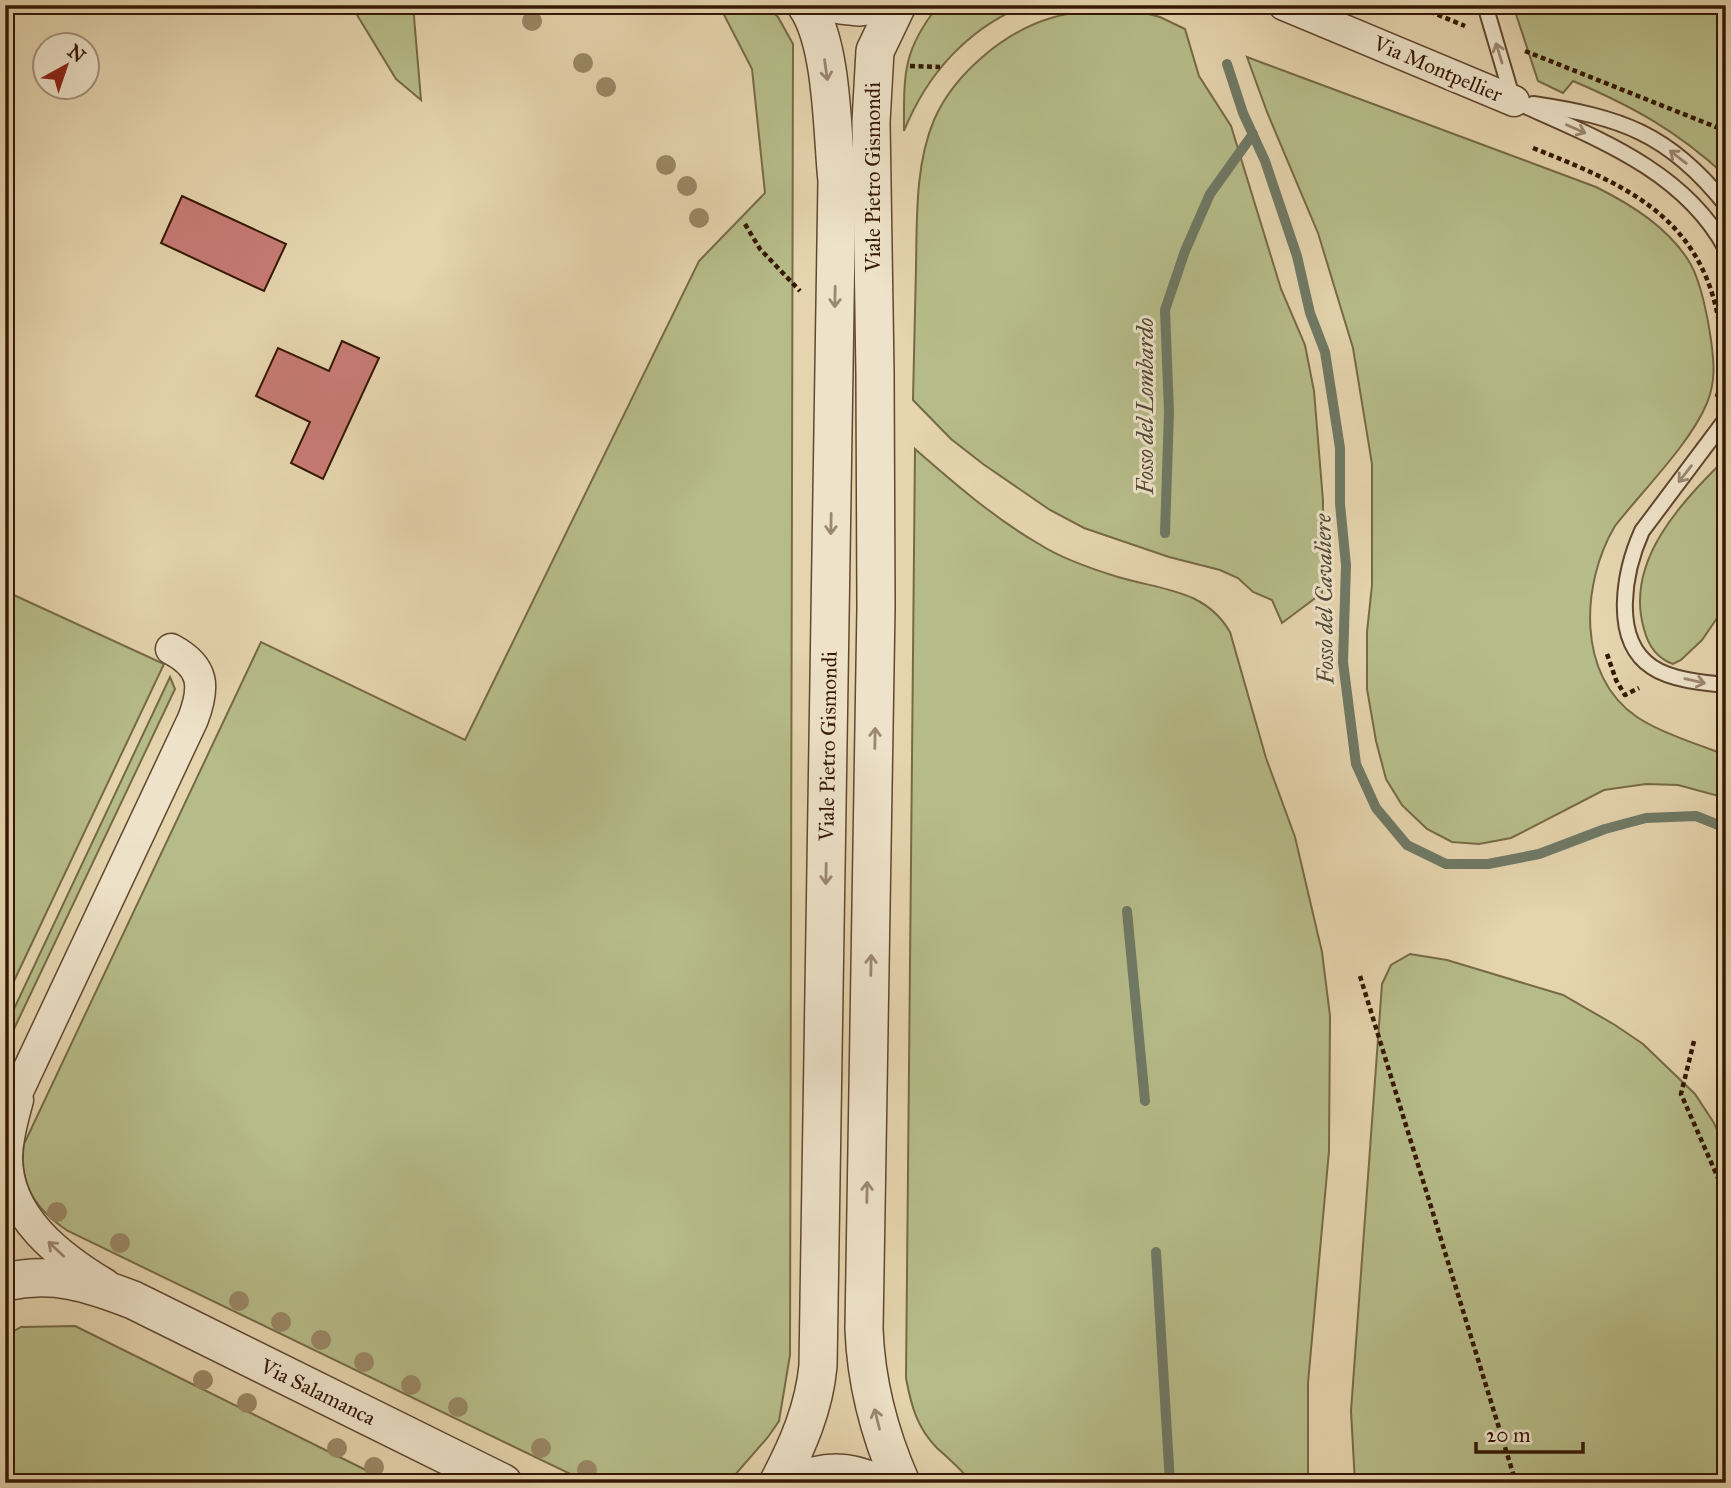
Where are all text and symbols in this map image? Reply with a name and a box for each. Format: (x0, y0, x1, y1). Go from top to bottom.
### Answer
street label: Via Montpellier (1369, 30, 1506, 108)
north arrow (32, 32, 102, 102)
text: N (63, 39, 90, 67)
one-way arrow (1492, 43, 1505, 65)
one-way arrow (820, 58, 833, 81)
street label: Viale Pietro Gismondi (860, 82, 886, 273)
one-way arrow (1565, 123, 1586, 136)
one-way arrow (1669, 149, 1688, 164)
one-way arrow (828, 285, 842, 308)
water label: Fosso del Lombardo (1131, 318, 1159, 495)
one-way arrow (1677, 464, 1692, 482)
one-way arrow (825, 512, 838, 535)
water label: Fosso del Cavaliere (1309, 513, 1340, 685)
street label: Viale Pietro Gismondi (813, 651, 843, 842)
one-way arrow (1683, 675, 1706, 688)
one-way arrow (868, 726, 881, 749)
one-way arrow (819, 862, 833, 885)
one-way arrow (864, 954, 878, 977)
one-way arrow (860, 1181, 873, 1204)
one-way arrow (48, 1240, 65, 1257)
street label: Via Salamanca (255, 1353, 380, 1431)
one-way arrow (870, 1408, 883, 1431)
scale bar (1476, 1411, 1582, 1455)
text: 20 m (1486, 1422, 1531, 1448)

